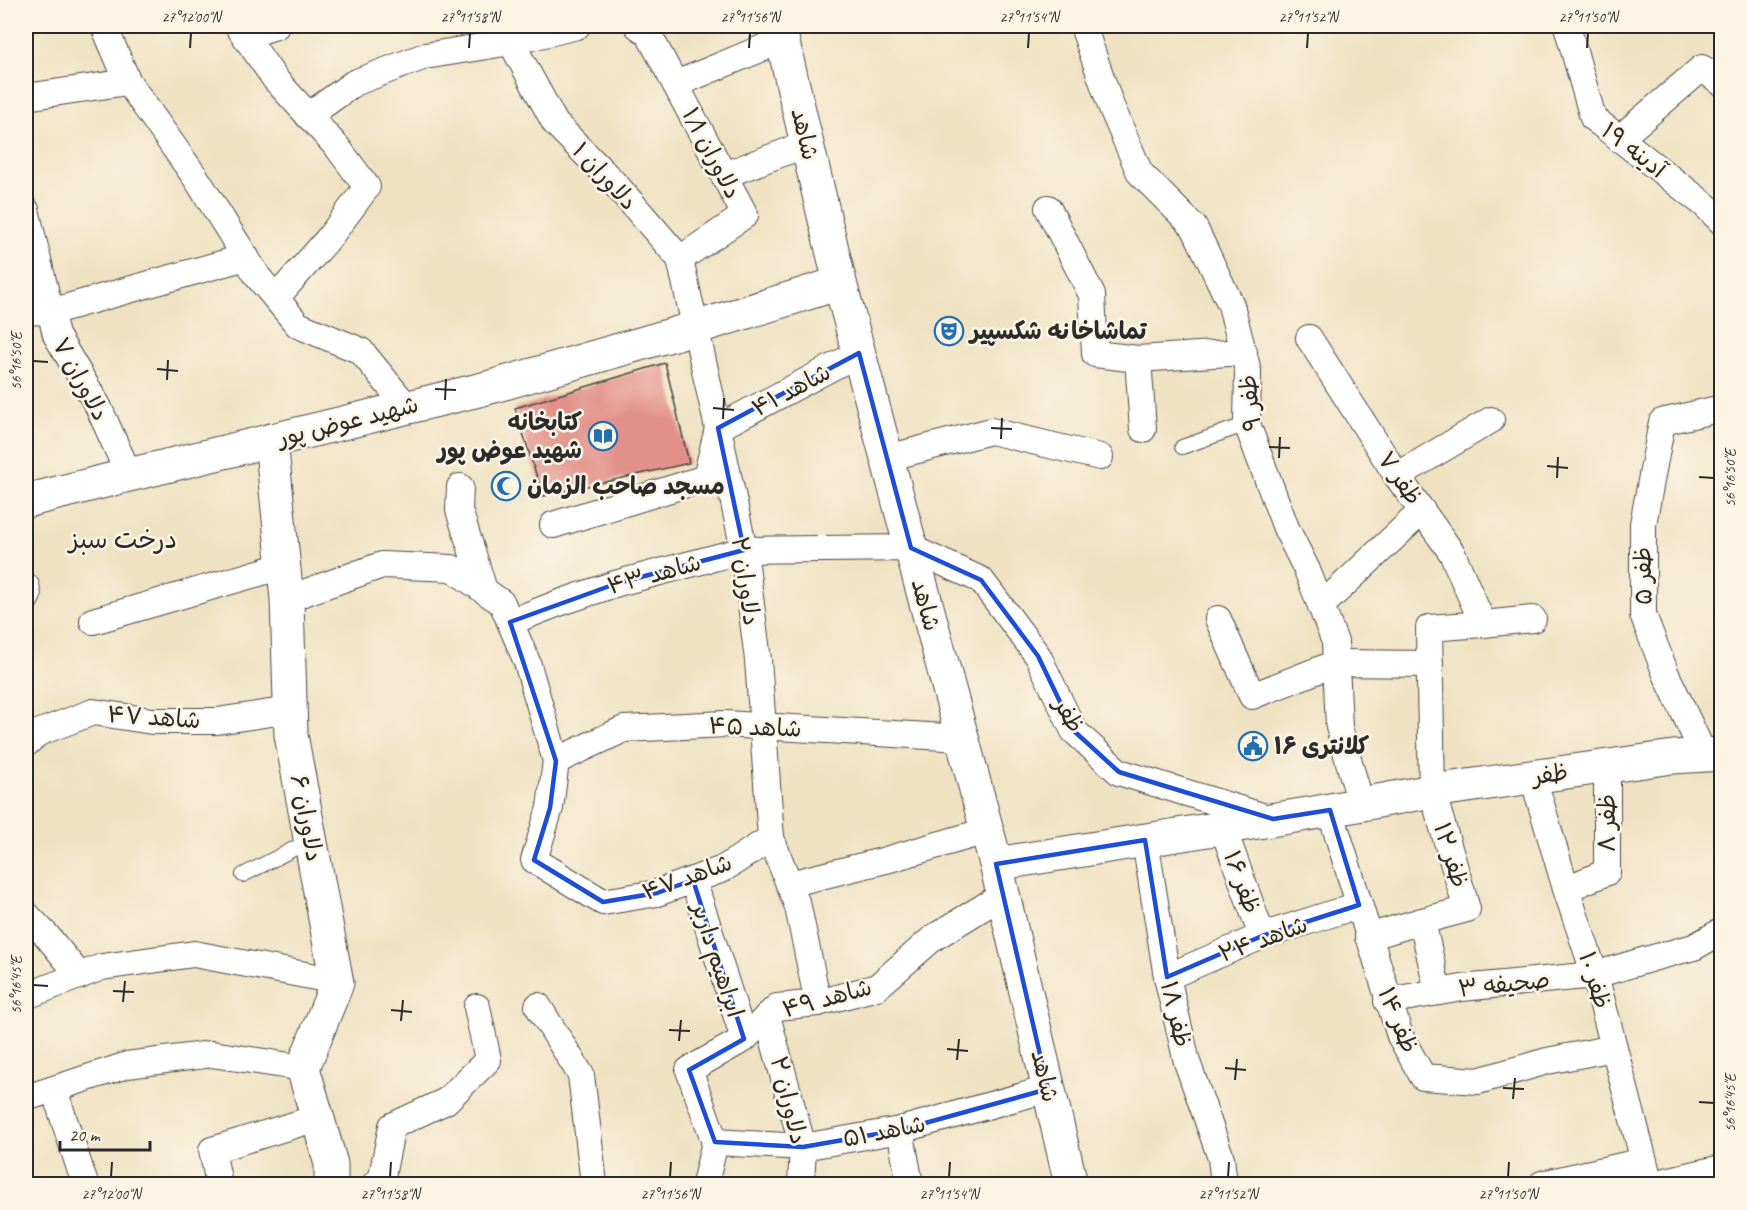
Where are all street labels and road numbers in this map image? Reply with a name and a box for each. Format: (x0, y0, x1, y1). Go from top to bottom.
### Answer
street label: دلاوران ۱/۱ (676, 102, 748, 204)
street label: شاهد (784, 105, 826, 163)
street label: آدینه ۱۹ (1596, 115, 1673, 185)
street label: دلاوران ۱ (566, 136, 644, 216)
street label: دلاوران ۷ (46, 332, 116, 426)
street label: شاهد ۴۱ (746, 357, 836, 423)
street label: ظفر ۹ (1233, 373, 1267, 433)
street label: شهید عوض پور (273, 389, 421, 453)
street label: ظفر ۷ (1371, 445, 1429, 511)
street label: دلاوران ۲ (725, 534, 767, 628)
street label: شاهد ۴۳ (604, 547, 704, 601)
street label: ظفر ۵ (1627, 547, 1659, 605)
street label: شاهد (905, 576, 947, 634)
street label: ظفر (1046, 690, 1091, 738)
street label: شاهد ۴۷ (106, 699, 202, 735)
street label: شاهد ۴۵ (708, 710, 802, 744)
street label: ظفر (1528, 757, 1570, 792)
street label: دلاوران ۶ (284, 772, 330, 864)
street label: ظفر ۸ (1592, 794, 1622, 852)
street label: ظفر ۱۲ (1427, 819, 1475, 891)
street label: ظفر ۱۶ (1217, 846, 1267, 918)
street label: شاهد ۴۷ (638, 847, 736, 907)
street label: ابراهیم داربر (682, 897, 751, 1022)
street label: شاهد ۲۴ (1214, 909, 1312, 969)
street label: ظفر ۱۰ (1572, 948, 1618, 1012)
street label: صحیفه ۳ (1457, 964, 1551, 1004)
street label: شاهد ۴۹ (779, 972, 875, 1024)
street label: ظفر ۱۸ (1154, 978, 1198, 1050)
street label: ظفر ۱۴ (1371, 983, 1425, 1057)
street label: شاهد (1024, 1047, 1066, 1105)
street label: دلاوران ۲ (764, 1053, 814, 1147)
street label: شاهد ۵۱ (840, 1108, 928, 1154)

